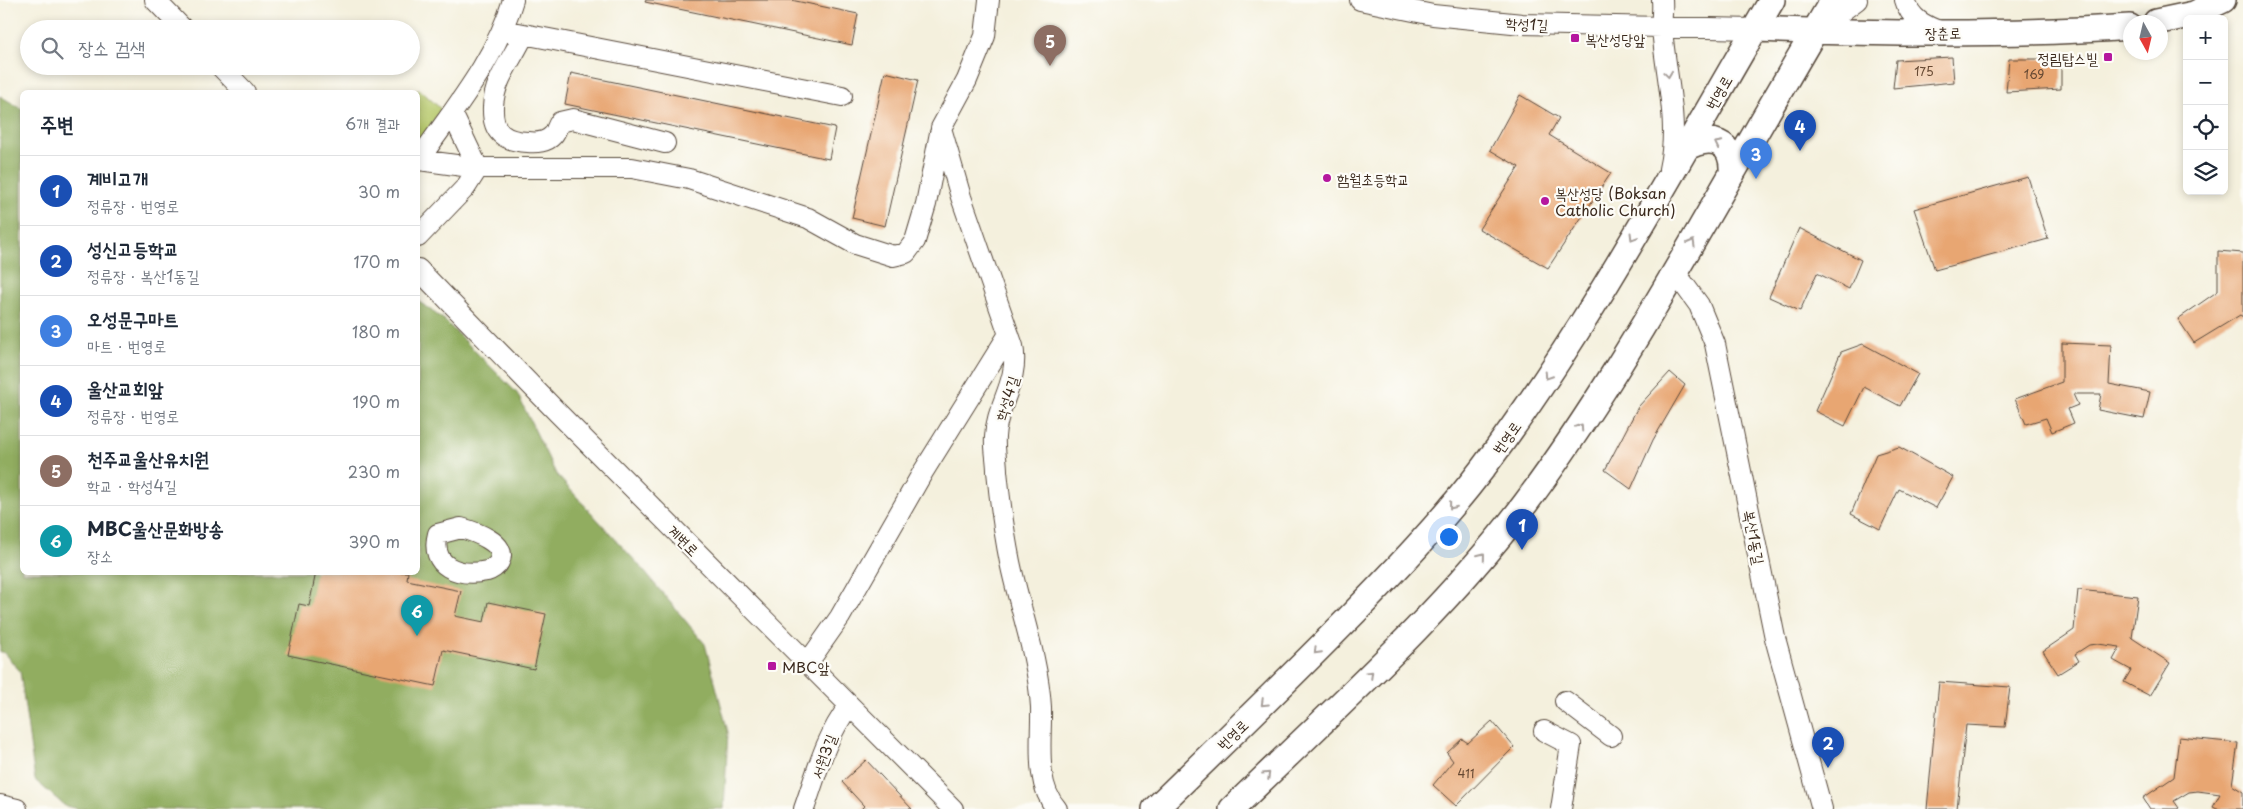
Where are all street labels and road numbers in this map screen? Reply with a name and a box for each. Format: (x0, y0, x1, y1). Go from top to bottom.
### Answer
street label: 학성1길 (1505, 10, 1549, 36)
street label: 장춘로 (1925, 20, 1961, 44)
street label: 번영로 (1699, 71, 1737, 113)
street label: 학성4길 (988, 373, 1024, 423)
street label: 번영로 (1486, 416, 1526, 458)
street label: 복산1동길 (1738, 508, 1772, 566)
street label: 계변로 (663, 519, 705, 561)
street label: 번영로 (1211, 713, 1253, 755)
street label: 서원3길 (804, 730, 842, 782)

